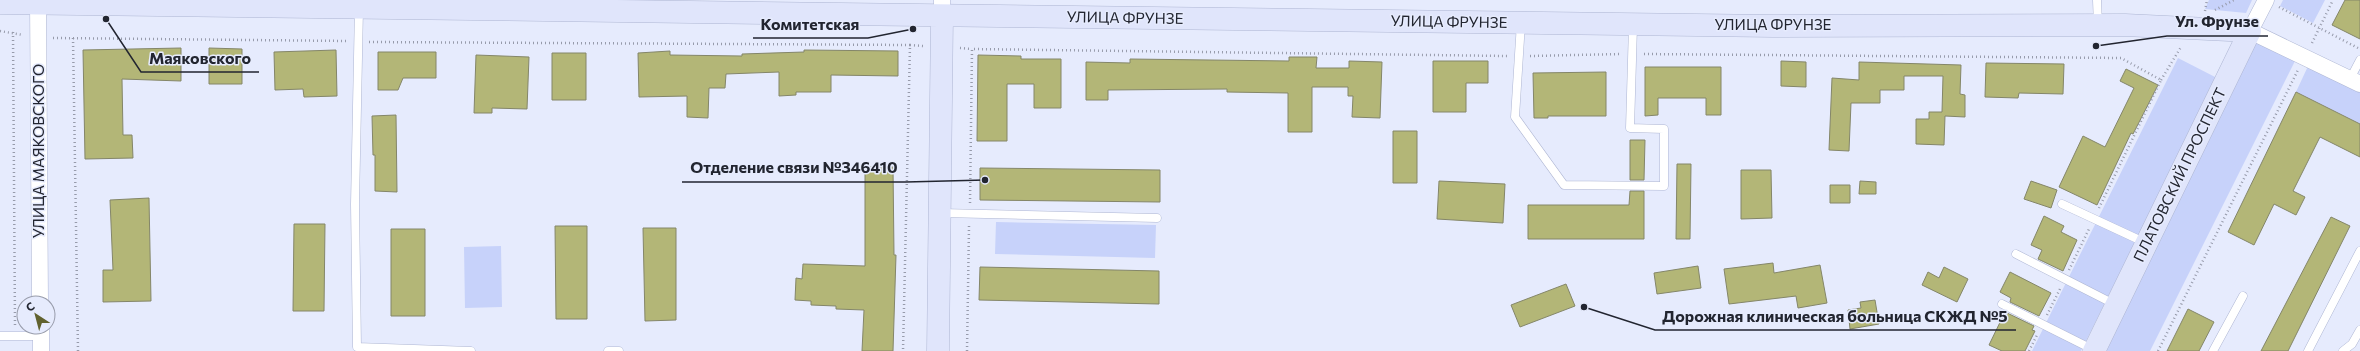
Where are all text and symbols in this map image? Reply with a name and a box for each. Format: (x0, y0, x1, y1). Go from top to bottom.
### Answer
street label: УЛИЦА ФРУНЗЕ (1066, 7, 1184, 27)
callout: Ул. Фрунзе (2167, 8, 2268, 36)
callout: Комитетская (753, 10, 868, 38)
street label: УЛИЦА ФРУНЗЕ (1390, 11, 1508, 31)
text: Ул. Фрунзе (2175, 11, 2259, 30)
text: Комитетская (761, 14, 859, 33)
street label: УЛИЦА ФРУНЗЕ (1715, 15, 1832, 33)
callout: Маяковского (141, 44, 259, 72)
text: Маяковского (149, 48, 251, 67)
street label: УЛИЦА МАЯКОВСКОГО (29, 64, 47, 238)
street label: ПЛАТОВСКИЙ ПРОСПЕКТ (2129, 84, 2229, 264)
callout: Отделение связи №346410 (682, 154, 906, 182)
text: Отделение связи №346410 (690, 157, 898, 176)
north arrow (16, 295, 56, 335)
text: С (23, 299, 37, 314)
callout: Дорожная клиническая больница СКЖД №5 (1655, 302, 2016, 330)
text: Дорожная клиническая больница СКЖД №5 (1662, 306, 2008, 325)

